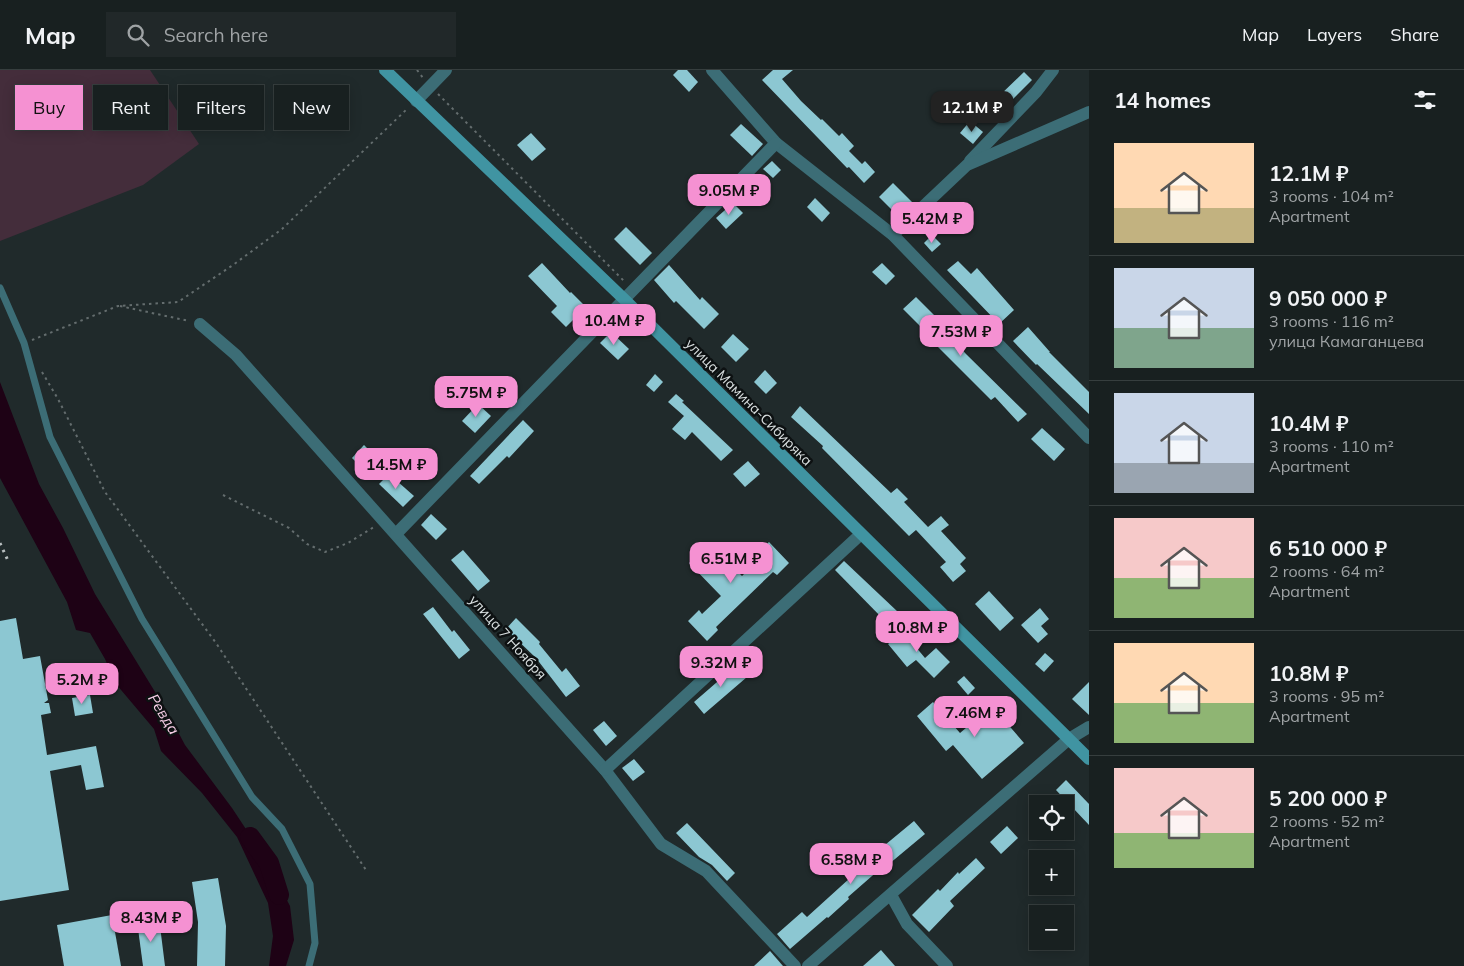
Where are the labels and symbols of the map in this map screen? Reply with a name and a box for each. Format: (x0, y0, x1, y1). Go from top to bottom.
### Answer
pin: 12.1M ₽ (926, 90, 1018, 133)
pin: 9.05M ₽ (683, 174, 775, 216)
pin: 5.42M ₽ (886, 202, 978, 244)
pin: 10.4M ₽ (568, 304, 660, 346)
pin: 7.53M ₽ (915, 314, 1007, 357)
street label: улица Мамина-Сибиряка (682, 335, 816, 469)
pin: 5.75M ₽ (430, 376, 522, 418)
pin: 14.5M ₽ (350, 448, 442, 490)
pin: 6.51M ₽ (685, 542, 777, 584)
street label: улица 7 Ноября (465, 591, 551, 683)
pin: 10.8M ₽ (871, 610, 963, 653)
pin: 9.32M ₽ (675, 646, 767, 688)
pin: 5.2M ₽ (41, 662, 123, 705)
water label: Ревда (144, 690, 184, 738)
pin: 7.46M ₽ (929, 696, 1021, 738)
pin: 6.58M ₽ (805, 842, 897, 885)
pin: 8.43M ₽ (105, 900, 197, 943)

